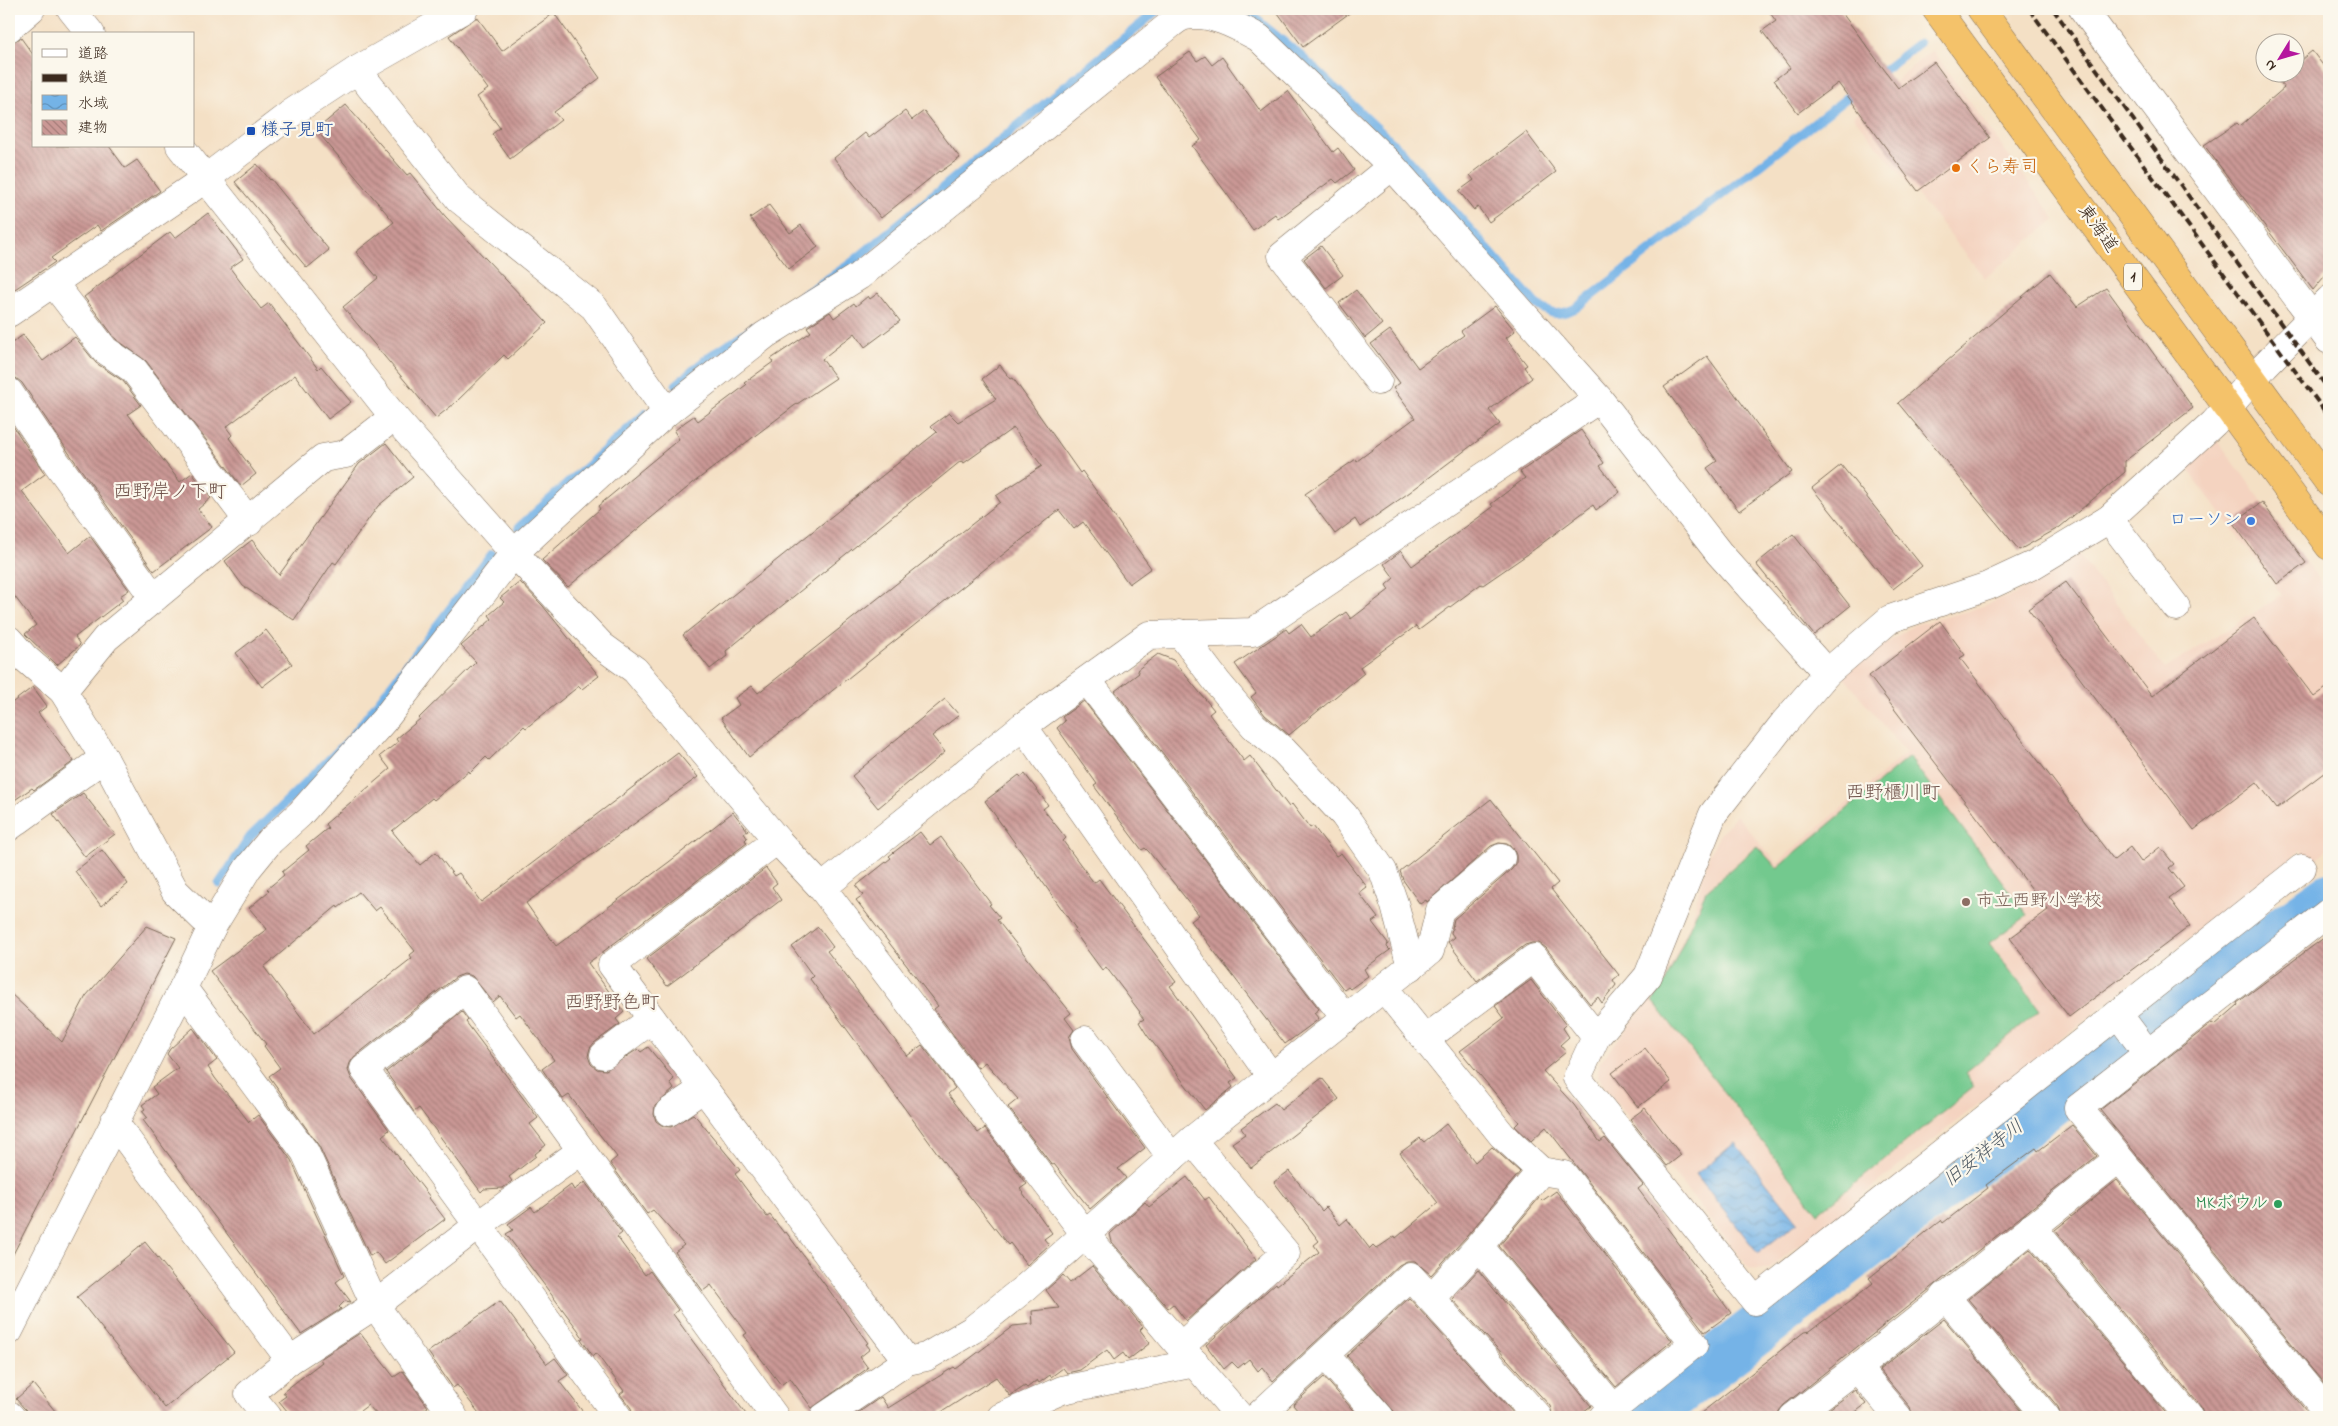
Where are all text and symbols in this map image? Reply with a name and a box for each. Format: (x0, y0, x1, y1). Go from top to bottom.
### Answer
legend (32, 32, 195, 148)
north arrow (2256, 32, 2306, 82)
text: 道路 (78, 43, 108, 65)
text: N (2260, 55, 2282, 75)
text: 鉄道 (78, 67, 108, 89)
text: 水域 (78, 93, 108, 115)
text: 建物 (78, 117, 108, 139)
place label: 様子見町 (261, 118, 333, 144)
marker: 様子見町 (245, 125, 257, 137)
place label: くら寿司 (1966, 155, 2038, 181)
marker: くら寿司 (1950, 162, 1962, 174)
street label: 東海道 (2071, 200, 2123, 258)
road number: 1 (2124, 264, 2142, 290)
district label: 西野岸ノ下町 (113, 479, 227, 506)
place label: ローソン (2169, 508, 2241, 534)
marker: ローソン (2245, 515, 2257, 527)
district label: 西野櫃川町 (1845, 780, 1941, 807)
place label: 市立西野小学校 (1976, 889, 2102, 915)
marker: 市立西野小学校 (1960, 896, 1972, 908)
district label: 西野野色町 (564, 990, 660, 1017)
water label: 旧安祥寺川 (1938, 1114, 2030, 1194)
place label: MKボウル (2196, 1191, 2268, 1217)
marker: MKボウル (2272, 1198, 2284, 1210)

